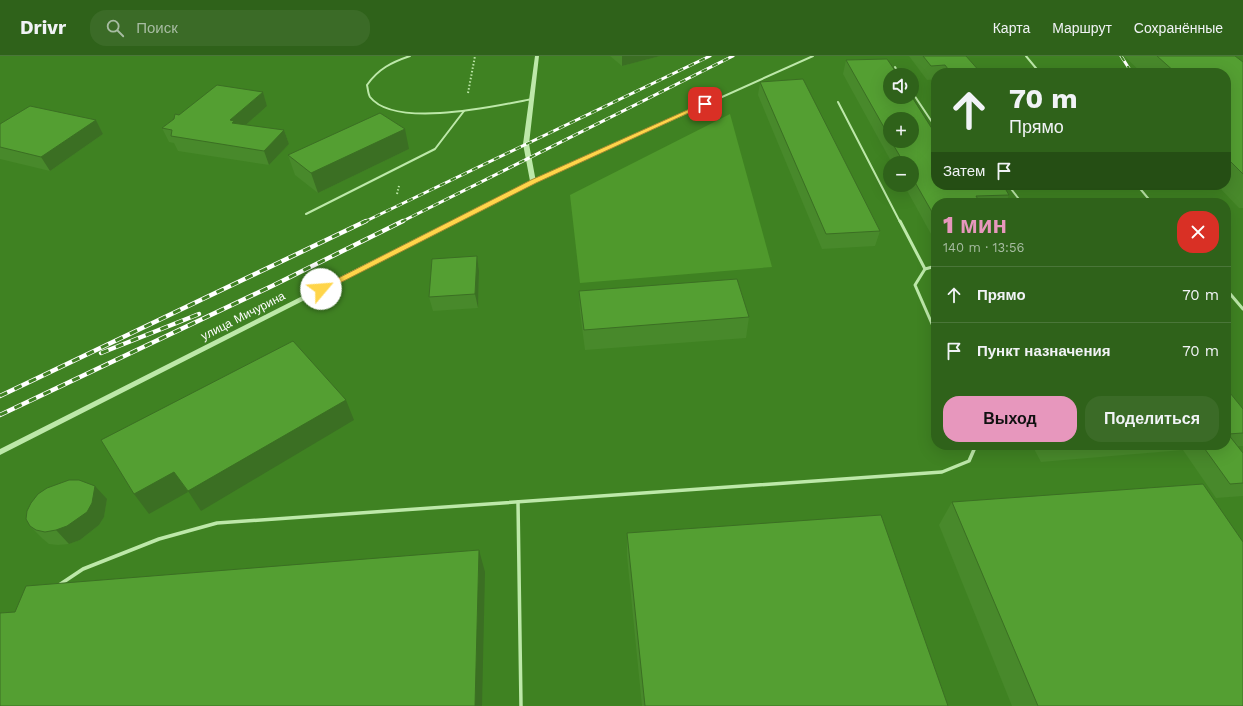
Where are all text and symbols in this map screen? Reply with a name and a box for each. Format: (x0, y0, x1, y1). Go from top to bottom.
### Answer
search box (90, 10, 370, 46)
text: Drivr (20, 16, 66, 39)
icon: search (104, 17, 126, 39)
text: Поиск (136, 19, 178, 37)
text: Карта (993, 20, 1030, 36)
text: Маршрут (1052, 20, 1112, 36)
text: Сохранённые (1134, 20, 1223, 36)
map controls (883, 68, 919, 192)
button: sound (883, 68, 919, 104)
text: 70 m (1009, 82, 1078, 115)
icon: ahead (943, 84, 995, 136)
pin (688, 87, 722, 121)
icon: arrive (694, 93, 716, 115)
button: + (883, 112, 919, 148)
text: Прямо (1009, 116, 1064, 137)
button: − (883, 156, 919, 192)
icon: arrive (993, 160, 1015, 182)
text: Затем (943, 162, 985, 180)
text: 1 мин (943, 211, 1007, 239)
button: close (1177, 211, 1219, 253)
text: 140 m · 13:56 (943, 240, 1024, 255)
position arrow (300, 268, 342, 310)
icon: ahead (943, 284, 965, 306)
text: Прямо (977, 286, 1026, 304)
text: 70 m (1182, 286, 1219, 304)
street label: улица Мичурина (199, 289, 288, 343)
icon: arrive (943, 340, 965, 362)
text: Пункт назначения (977, 342, 1110, 360)
text: 70 m (1182, 342, 1219, 360)
button: Выход (943, 396, 1077, 442)
button: Поделиться (1085, 396, 1219, 442)

